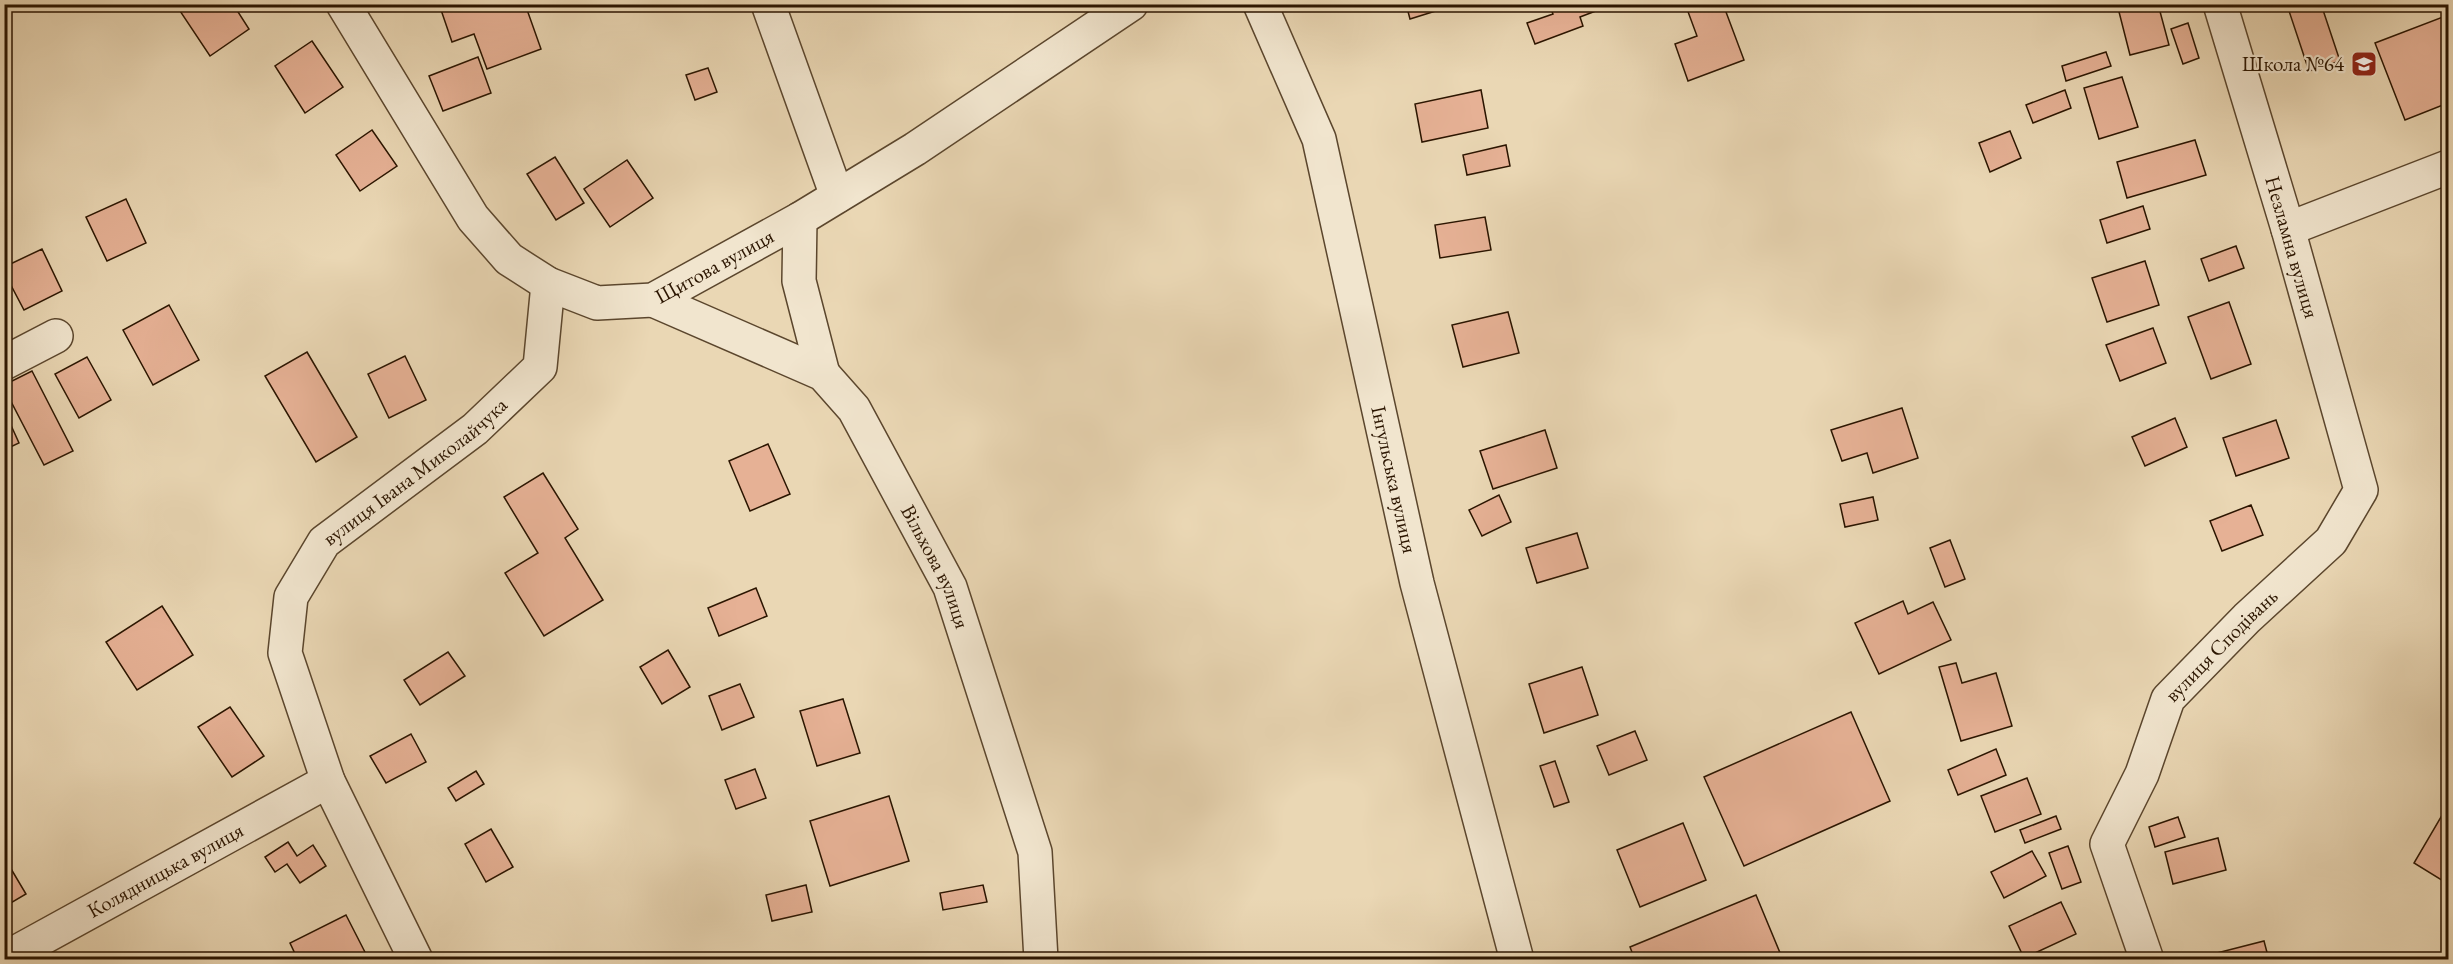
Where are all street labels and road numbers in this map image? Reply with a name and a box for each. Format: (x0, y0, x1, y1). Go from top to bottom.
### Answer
street label: Незламна вулиця (2259, 173, 2326, 321)
street label: Щитова вулиця (650, 222, 778, 309)
street label: вулиця Івана Миколайчука (317, 391, 513, 551)
street label: Інгульська вулиця (1365, 403, 1424, 556)
street label: Вільхова вулиця (895, 500, 976, 632)
street label: вулиця Сподівань (2159, 582, 2283, 708)
street label: Колядницька вулиця (82, 816, 248, 924)

